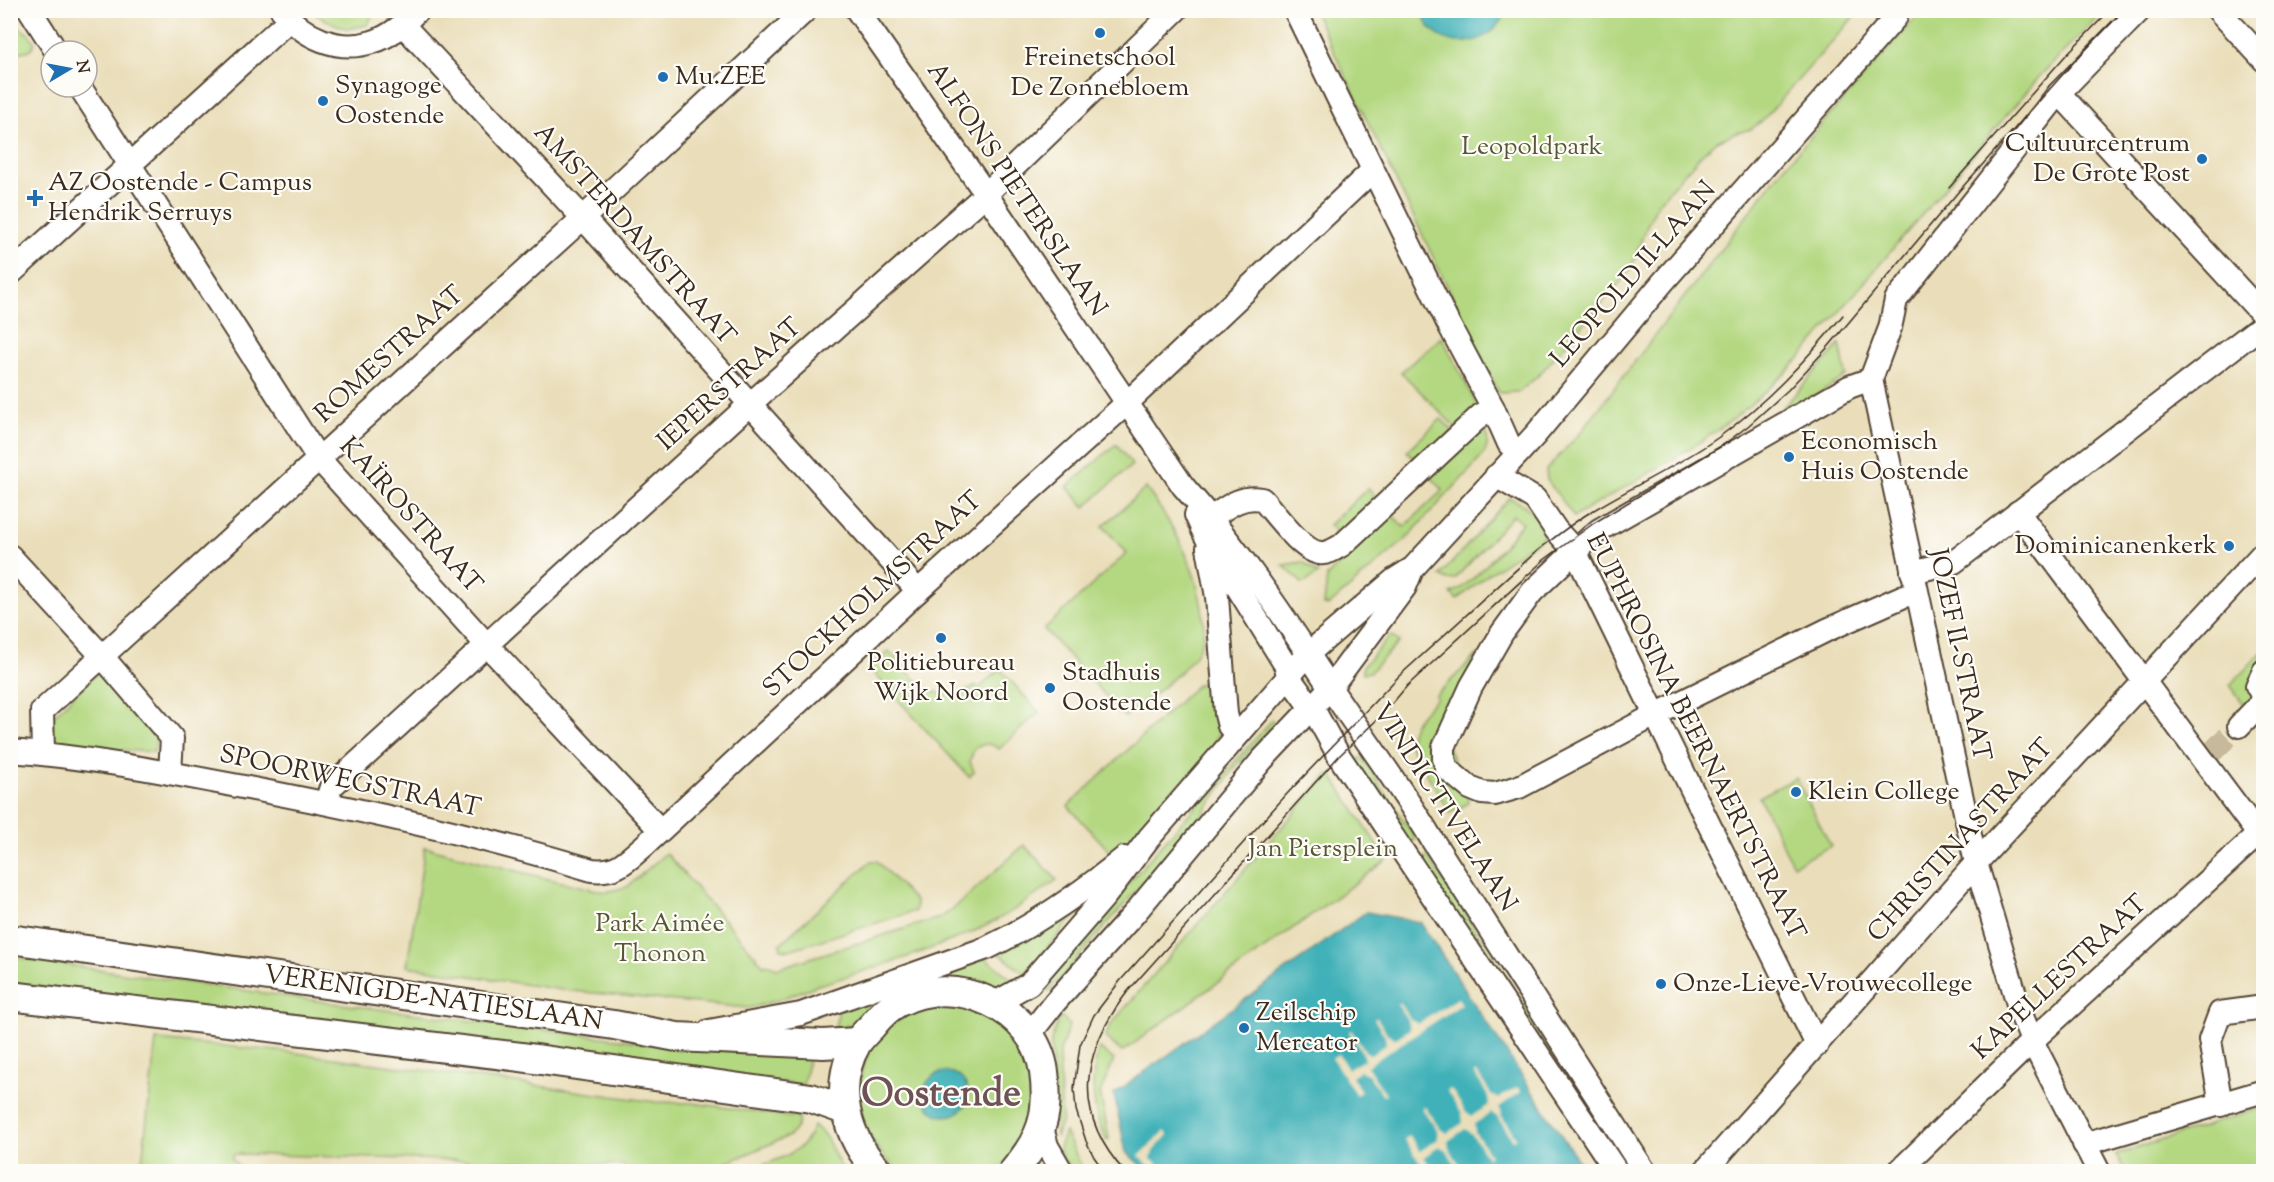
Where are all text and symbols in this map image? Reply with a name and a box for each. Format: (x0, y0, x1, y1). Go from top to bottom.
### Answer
marker: Freinetschool De Zonnebloem (1093, 26, 1107, 40)
north arrow (39, 39, 99, 99)
place label: Freinetschool De Zonnebloem (1011, 40, 1189, 107)
street label: ALFONS PIETERSLAAN (917, 55, 1115, 325)
text: N (69, 59, 94, 75)
place label: Mu.ZEE (675, 59, 766, 96)
place label: Synagoge Oostende (335, 68, 444, 135)
marker: Mu.ZEE (656, 70, 670, 84)
marker: Synagoge Oostende (316, 94, 330, 108)
street label: AMSTERDAMSTRAAT (524, 116, 744, 354)
place label: Cultuurcentrum De Grote Post (2005, 126, 2190, 193)
park label: Leopoldpark (1461, 129, 1603, 166)
marker: Cultuurcentrum De Grote Post (2195, 152, 2209, 166)
place label: AZ Oostende - Campus Hendrik Serruys (48, 165, 312, 232)
street label: LEOPOLD II-LAAN (1542, 174, 1726, 376)
marker: AZ Oostende - Campus Hendrik Serruys (26, 189, 44, 207)
street label: ROMESTRAAT (307, 278, 473, 432)
street label: IEPERSTRAAT (649, 310, 811, 460)
place label: Economisch Huis Oostende (1801, 424, 1969, 491)
street label: KAÏROSTRAAT (330, 430, 490, 602)
marker: Economisch Huis Oostende (1782, 450, 1796, 464)
street label: STOCKHOLMSTRAAT (755, 483, 991, 707)
street label: EUPHROSINA BEERNAERTSTRAAT (1576, 527, 1814, 947)
place label: Dominicanenkerk (2015, 528, 2217, 565)
marker: Dominicanenkerk (2222, 539, 2236, 553)
street label: JOZEF II-STRAAT (1918, 543, 2000, 765)
marker: Politiebureau Wijk Noord (934, 631, 948, 645)
place label: Politiebureau Wijk Noord (867, 645, 1015, 712)
place label: Stadhuis Oostende (1062, 655, 1171, 722)
marker: Stadhuis Oostende (1043, 681, 1057, 695)
street label: VINDICTIVELAAN (1362, 696, 1526, 920)
street label: CHRISTINASTRAAT (1859, 731, 2063, 951)
street label: SPOORWEGSTRAAT (216, 736, 484, 828)
place label: Klein College (1808, 774, 1960, 811)
marker: Klein College (1789, 785, 1803, 799)
park label: Jan Piersplein (1246, 831, 1398, 868)
street label: KAPELLESTRAAT (1964, 887, 2156, 1069)
park label: Park Aimée Thonon (595, 906, 725, 973)
street label: VERENIGDE-NATIESLAAN (261, 957, 605, 1041)
place label: Onze-Lieve-Vrouwecollege (1673, 966, 1973, 1003)
marker: Onze-Lieve-Vrouwecollege (1654, 977, 1668, 991)
place label: Zeilschip Mercator (1256, 995, 1358, 1062)
marker: Zeilschip Mercator (1237, 1021, 1251, 1035)
district label: Oostende (861, 1069, 1021, 1123)

